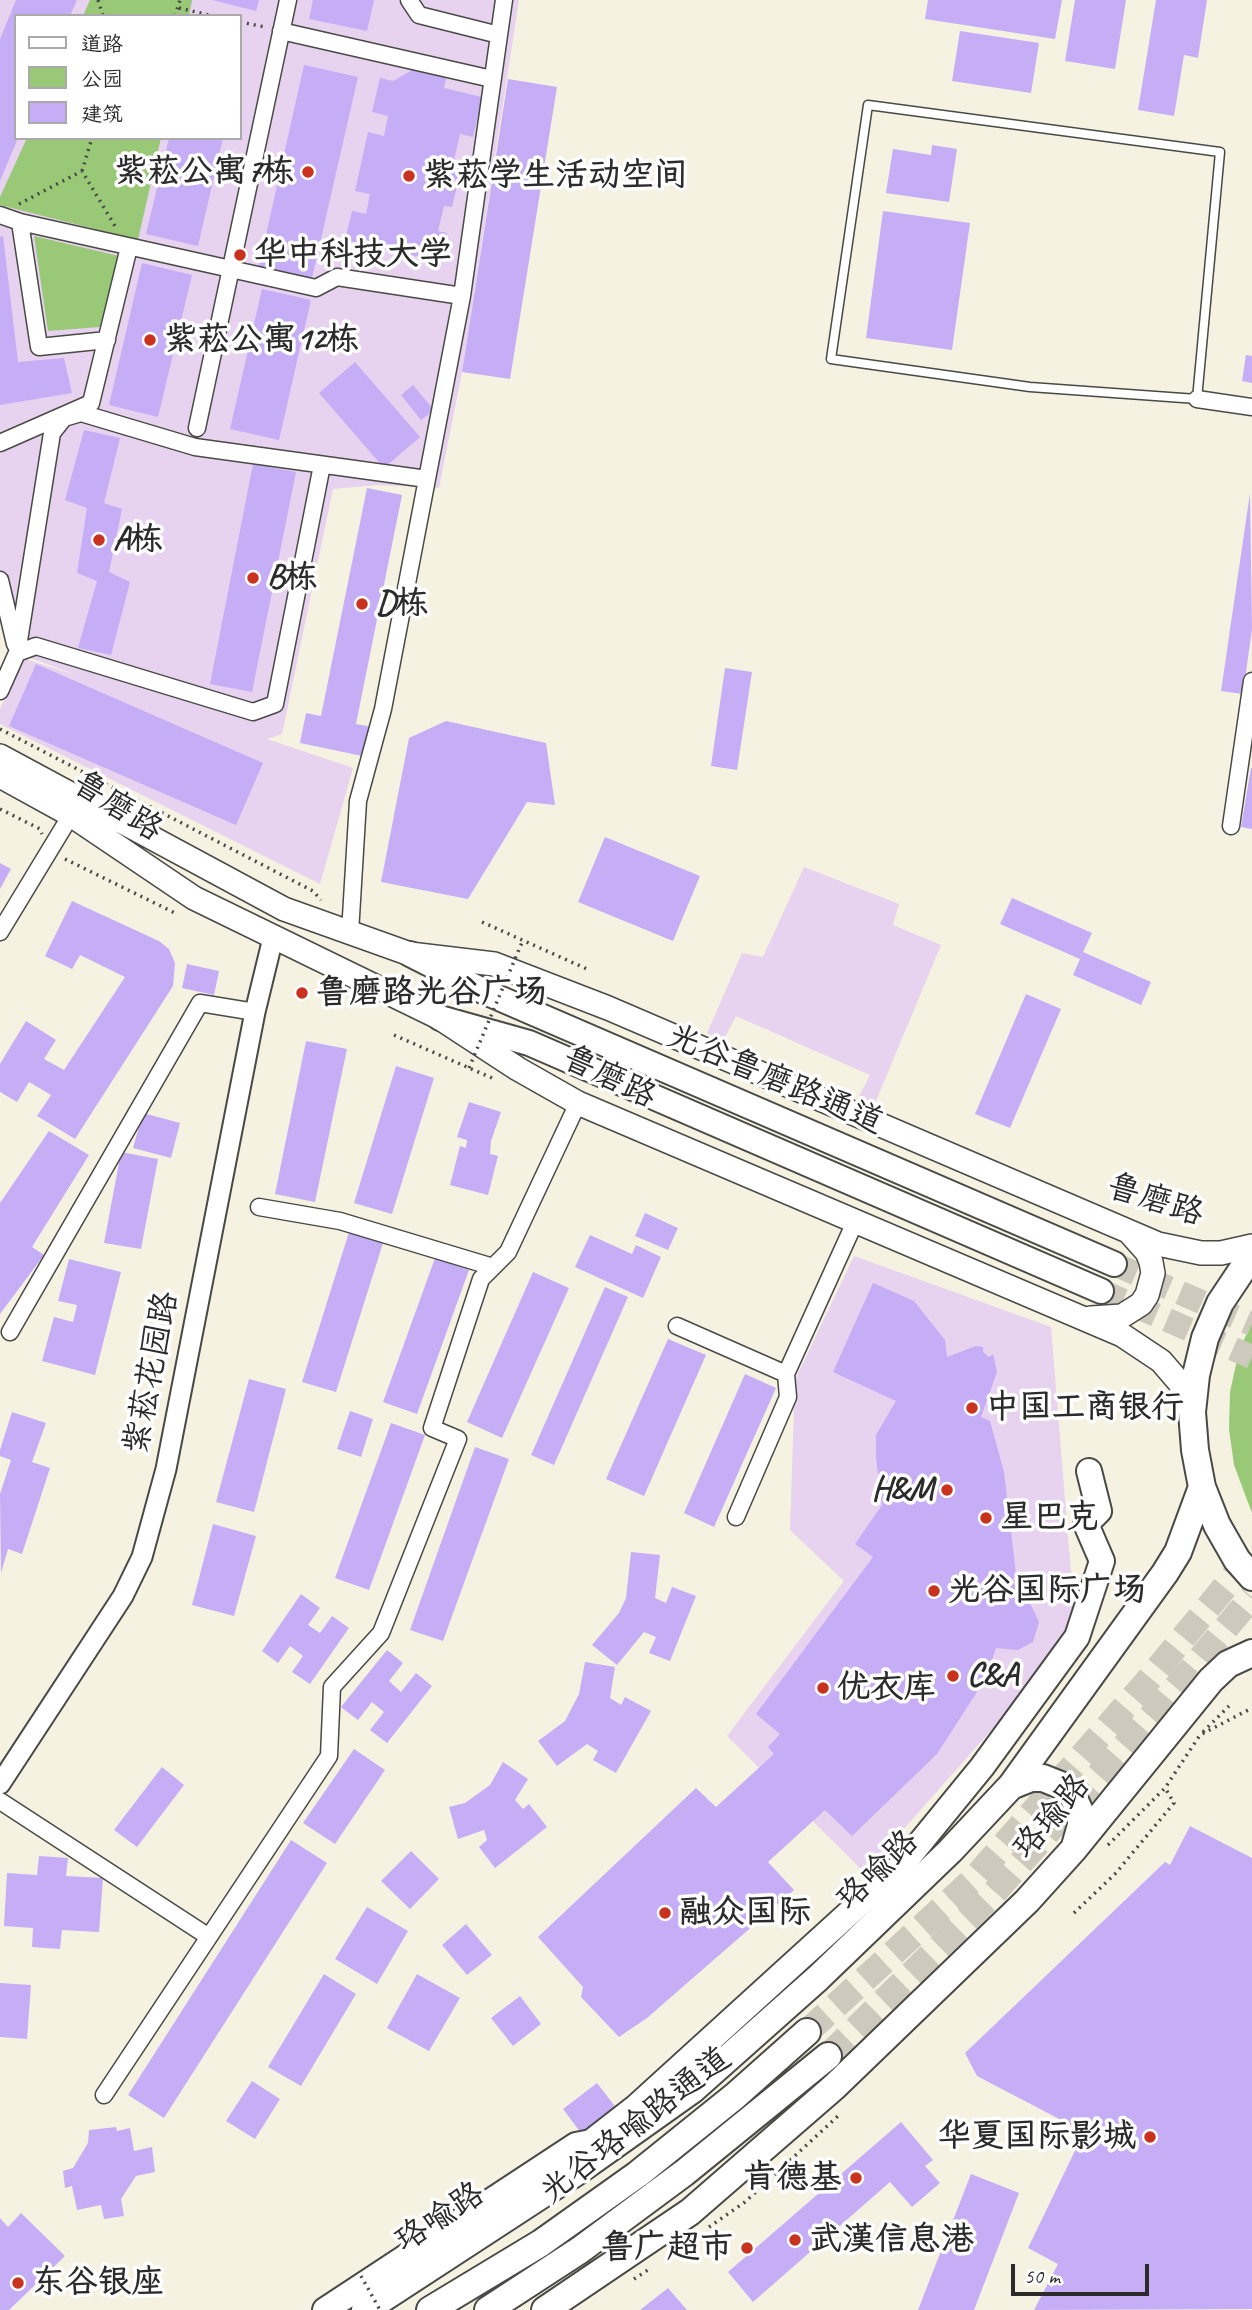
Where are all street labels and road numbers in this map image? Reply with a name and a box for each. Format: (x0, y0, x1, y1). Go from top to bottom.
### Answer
street label: 鲁磨路 (65, 763, 169, 851)
street label: 光谷鲁磨路通道 (661, 1017, 889, 1143)
street label: 鲁磨路 (556, 1039, 662, 1117)
street label: 鲁磨路 (1102, 1167, 1208, 1235)
street label: 紫菘花园路 (117, 1288, 187, 1458)
street label: 珞瑜路 (1005, 1766, 1099, 1868)
street label: 珞喻路 (829, 1822, 927, 1920)
street label: 光谷珞喻路通道 (533, 2039, 739, 2213)
street label: 珞喻路 (388, 2174, 492, 2262)

